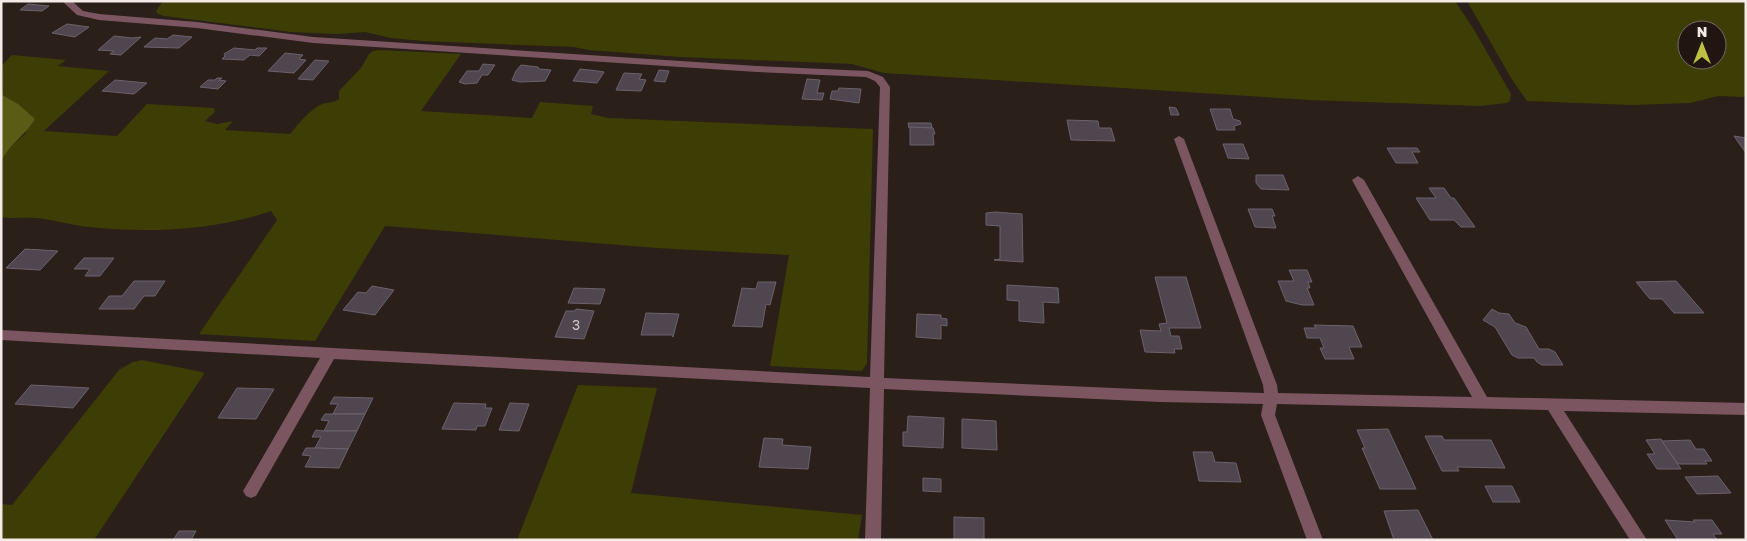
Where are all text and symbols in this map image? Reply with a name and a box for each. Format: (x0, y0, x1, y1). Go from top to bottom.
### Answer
north arrow (1677, 20, 1727, 70)
text: N (1697, 23, 1707, 40)
house number: 3 (572, 316, 580, 333)

